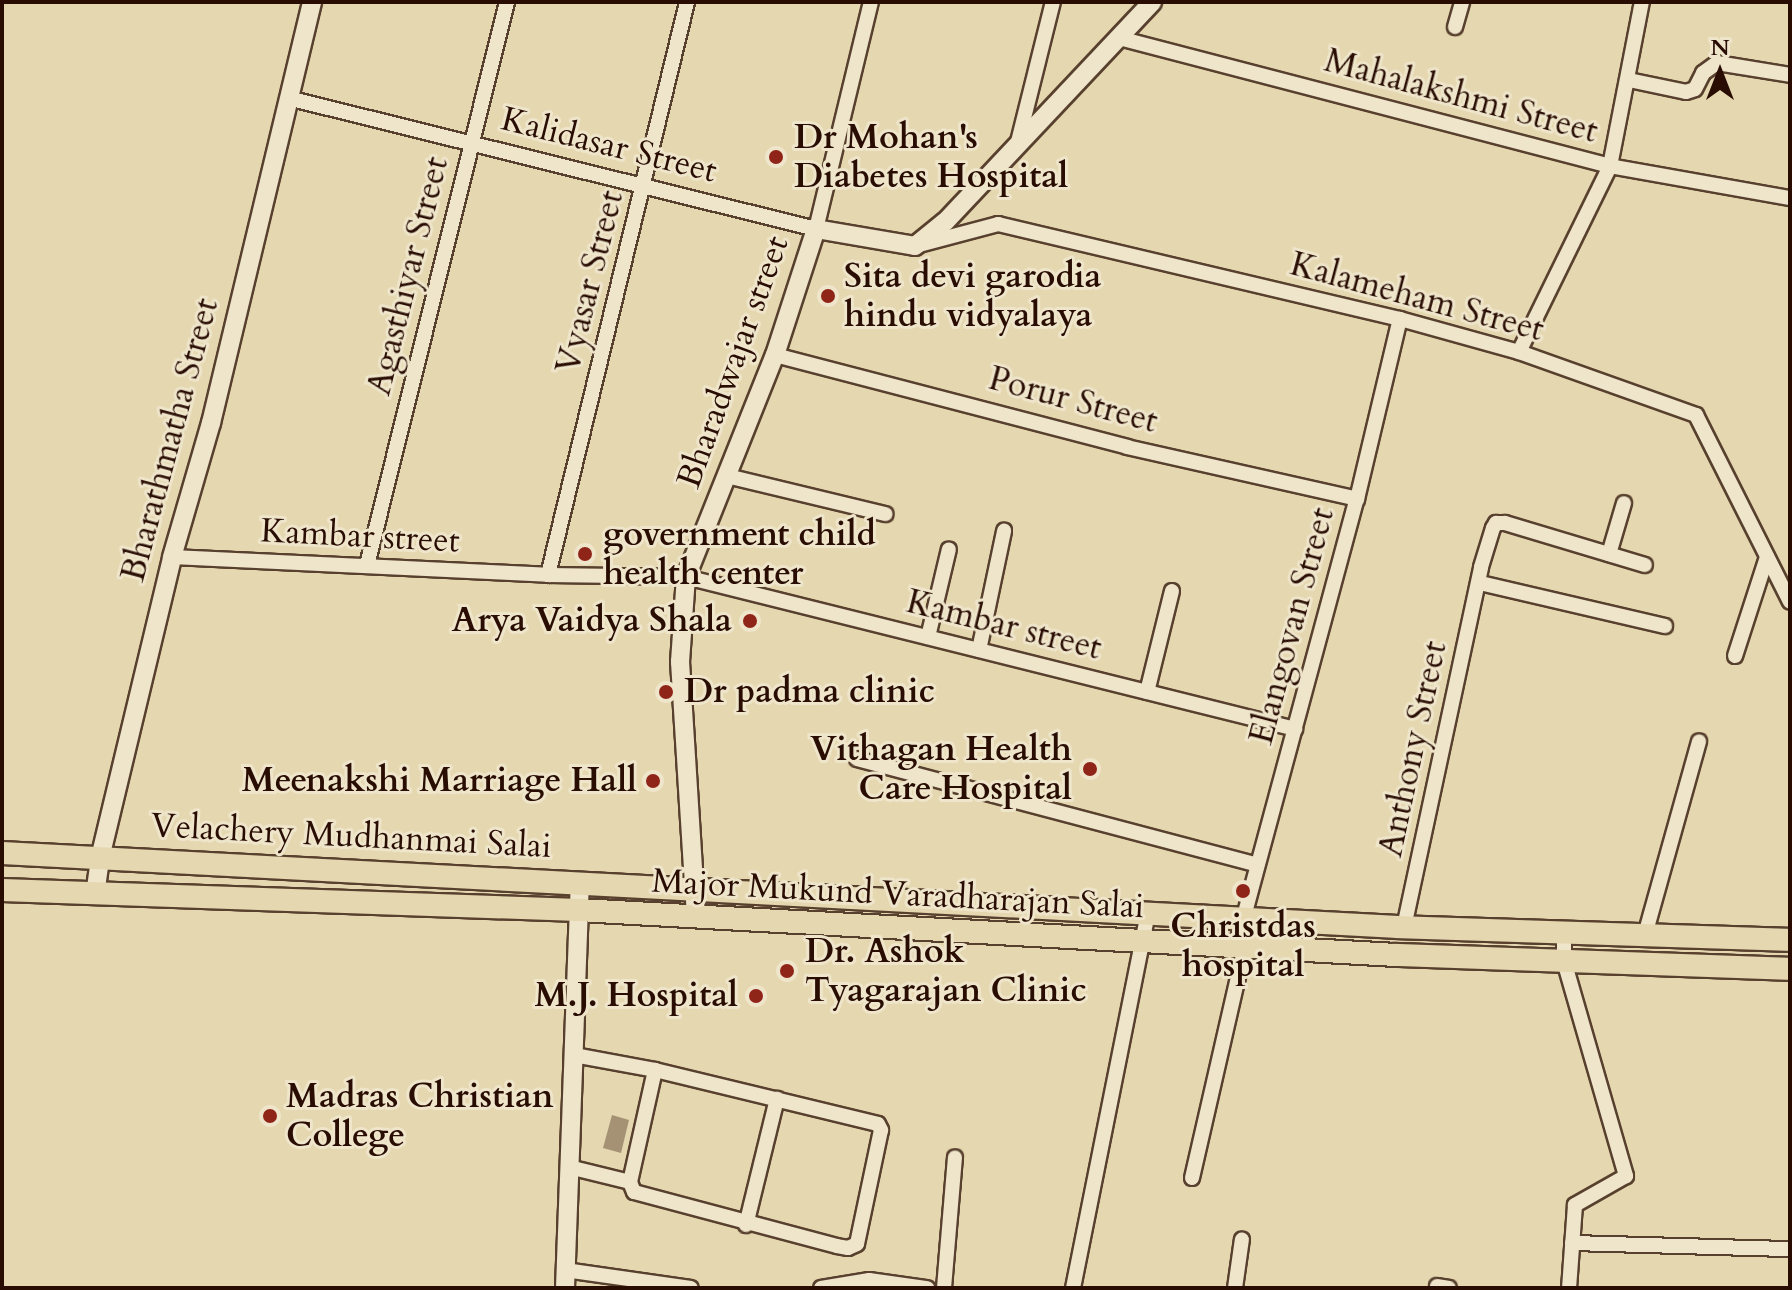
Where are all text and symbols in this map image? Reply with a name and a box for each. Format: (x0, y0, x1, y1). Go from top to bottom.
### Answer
north arrow (1680, 32, 1760, 112)
text: N (1710, 33, 1730, 63)
street label: Mahalakshmi Street (1320, 40, 1602, 152)
street label: Kalidasar Street (497, 99, 721, 191)
place label: Dr Mohan's Diabetes Hospital (794, 117, 1068, 196)
marker: Dr Mohan's Diabetes Hospital (765, 146, 787, 168)
street label: Agasthiyar Street (359, 153, 457, 399)
street label: Vyasar Street (548, 186, 632, 378)
street label: Bharadwajar street (668, 230, 798, 494)
street label: Kalameham Street (1286, 244, 1548, 350)
place label: Sita devi garodia hindu vidyalaya (844, 256, 1101, 336)
marker: Sita devi garodia hindu vidyalaya (819, 287, 837, 305)
street label: Bharathmatha Street (113, 294, 227, 586)
street label: Porur Street (984, 358, 1162, 442)
street label: Elangovan Street (1241, 503, 1343, 749)
street label: Kambar street (259, 510, 461, 562)
place label: government child health center (603, 514, 876, 594)
marker: government child health center (574, 543, 596, 565)
street label: Kambar street (902, 581, 1106, 669)
place label: Arya Vaidya Shala (452, 601, 732, 641)
marker: Arya Vaidya Shala (739, 610, 761, 632)
street label: Anthony Street (1370, 637, 1456, 861)
place label: Dr padma clinic (684, 672, 935, 712)
marker: Dr padma clinic (655, 681, 677, 703)
place label: Vithagan Health Care Hospital (810, 729, 1072, 808)
marker: Vithagan Health Care Hospital (1079, 758, 1101, 780)
place label: Meenakshi Marriage Hall (242, 761, 637, 801)
marker: Meenakshi Marriage Hall (644, 772, 662, 790)
street label: Velachery Mudhanmai Salai (150, 805, 552, 867)
street label: Major Mukund Varadharajan Salai (651, 861, 1145, 927)
marker: Christdas hospital (1232, 880, 1254, 902)
place label: Christdas hospital (1170, 906, 1316, 986)
place label: Dr. Ashok Tyagarajan Clinic (805, 931, 1087, 1010)
marker: Dr. Ashok Tyagarajan Clinic (776, 960, 798, 982)
place label: M.J. Hospital (534, 976, 738, 1016)
marker: M.J. Hospital (745, 985, 767, 1007)
place label: Madras Christian College (286, 1076, 554, 1156)
marker: Madras Christian College (261, 1107, 279, 1125)

